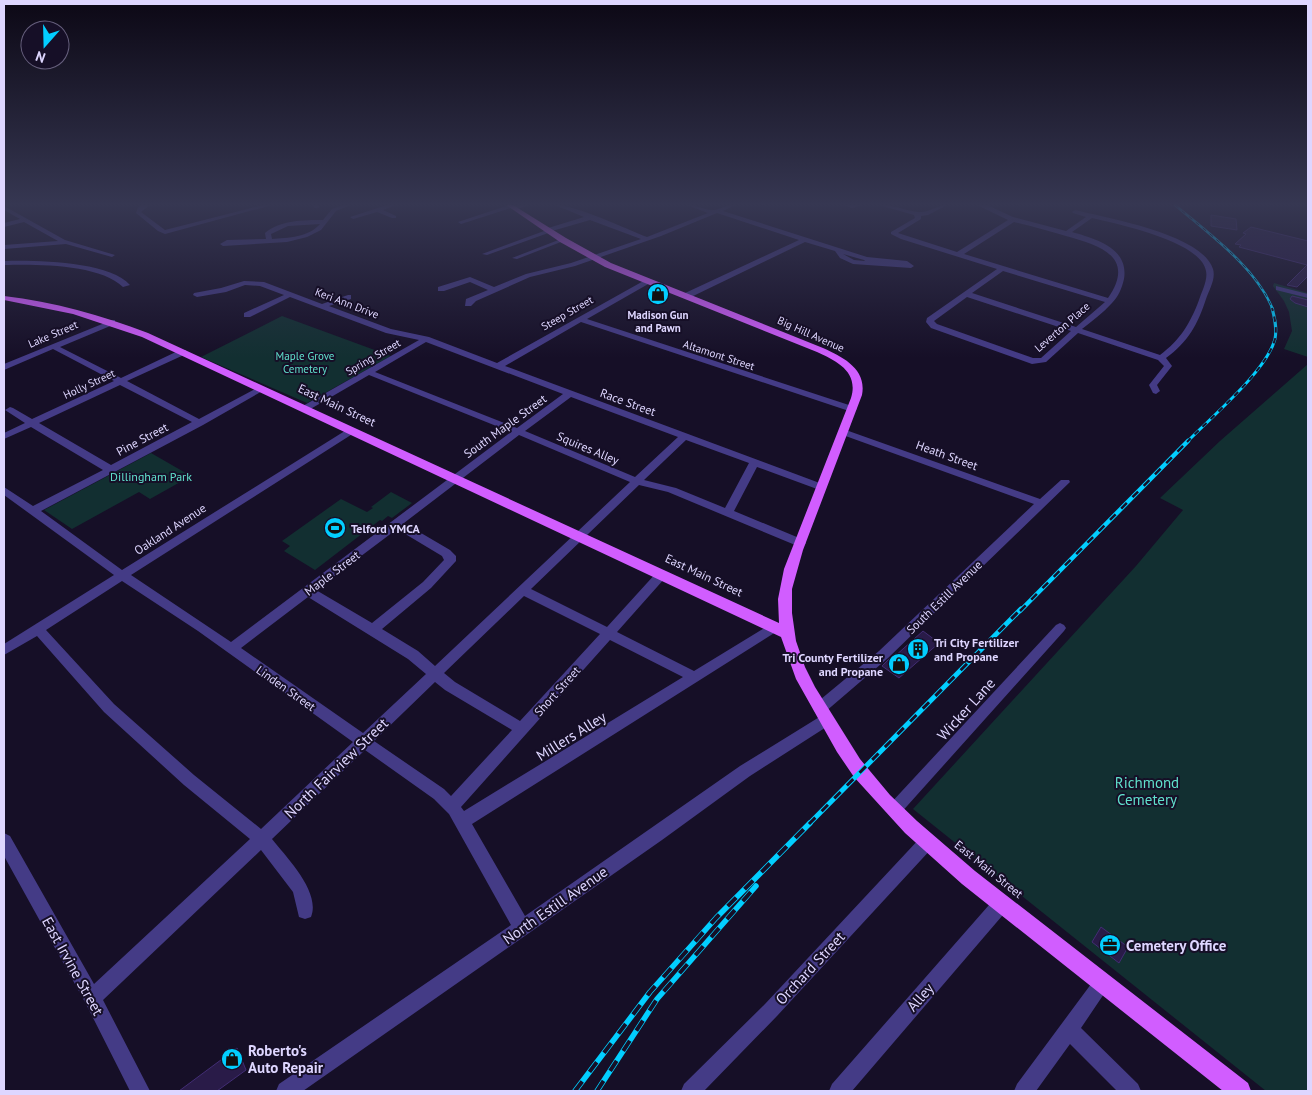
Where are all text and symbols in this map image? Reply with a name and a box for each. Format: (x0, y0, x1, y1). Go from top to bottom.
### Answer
north arrow (20, 20, 70, 70)
text: N (33, 47, 48, 67)
shop icon: Madison Gun and Pawn (646, 282, 670, 306)
street label: Keri Ann Drive (313, 284, 381, 322)
street label: Steep Street (539, 292, 596, 333)
street label: Leverton Place (1031, 299, 1093, 355)
place label: Madison Gun and Pawn (628, 308, 688, 335)
street label: Big Hill Avenue (775, 313, 847, 355)
street label: Lake Street (26, 317, 80, 351)
street label: Spring Street (343, 335, 403, 378)
street label: Altamont Street (681, 337, 757, 373)
park label: Maple Grove Cemetery (276, 349, 335, 376)
street label: Holly Street (61, 366, 117, 402)
street label: East Main Street (296, 380, 378, 430)
street label: Race Street (598, 385, 658, 419)
street label: South Maple Street (461, 391, 549, 461)
street label: Pine Street (114, 419, 170, 459)
street label: Squires Alley (555, 428, 622, 468)
street label: Heath Street (914, 437, 980, 473)
park label: Dillingham Park (110, 469, 192, 484)
street label: Oakland Avenue (131, 500, 209, 558)
sports icon: Telford YMCA (323, 516, 347, 540)
place label: Telford YMCA (351, 521, 420, 536)
street label: Maple Street (301, 547, 363, 599)
street label: East Main Street (663, 550, 745, 600)
street label: South Estill Avenue (903, 557, 985, 637)
place label: Tri City Fertilizer and Propane (934, 635, 1019, 664)
building icon: Tri City Fertilizer and Propane (906, 637, 930, 661)
place label: Tri County Fertilizer and Propane (783, 650, 884, 679)
shop icon: Tri County Fertilizer and Propane (887, 652, 911, 676)
street label: Linden Street (253, 662, 319, 714)
street label: Short Street (531, 663, 583, 719)
street label: Wicker Lane (933, 674, 999, 744)
street label: Millers Alley (532, 707, 610, 765)
street label: North Fairview Street (280, 714, 392, 822)
park label: Richmond Cemetery (1115, 773, 1179, 809)
street label: East Main Street (952, 837, 1026, 901)
street label: North Estill Avenue (499, 862, 611, 948)
street label: East Irvine Street (38, 913, 108, 1019)
street label: Orchard Street (771, 927, 849, 1009)
office icon: Cemetery Office (1098, 933, 1122, 957)
place label: Cemetery Office (1126, 936, 1227, 955)
street label: Alley (902, 979, 938, 1015)
place label: Roberto's Auto Repair (248, 1041, 324, 1077)
shop icon: Roberto's Auto Repair (220, 1047, 244, 1071)

